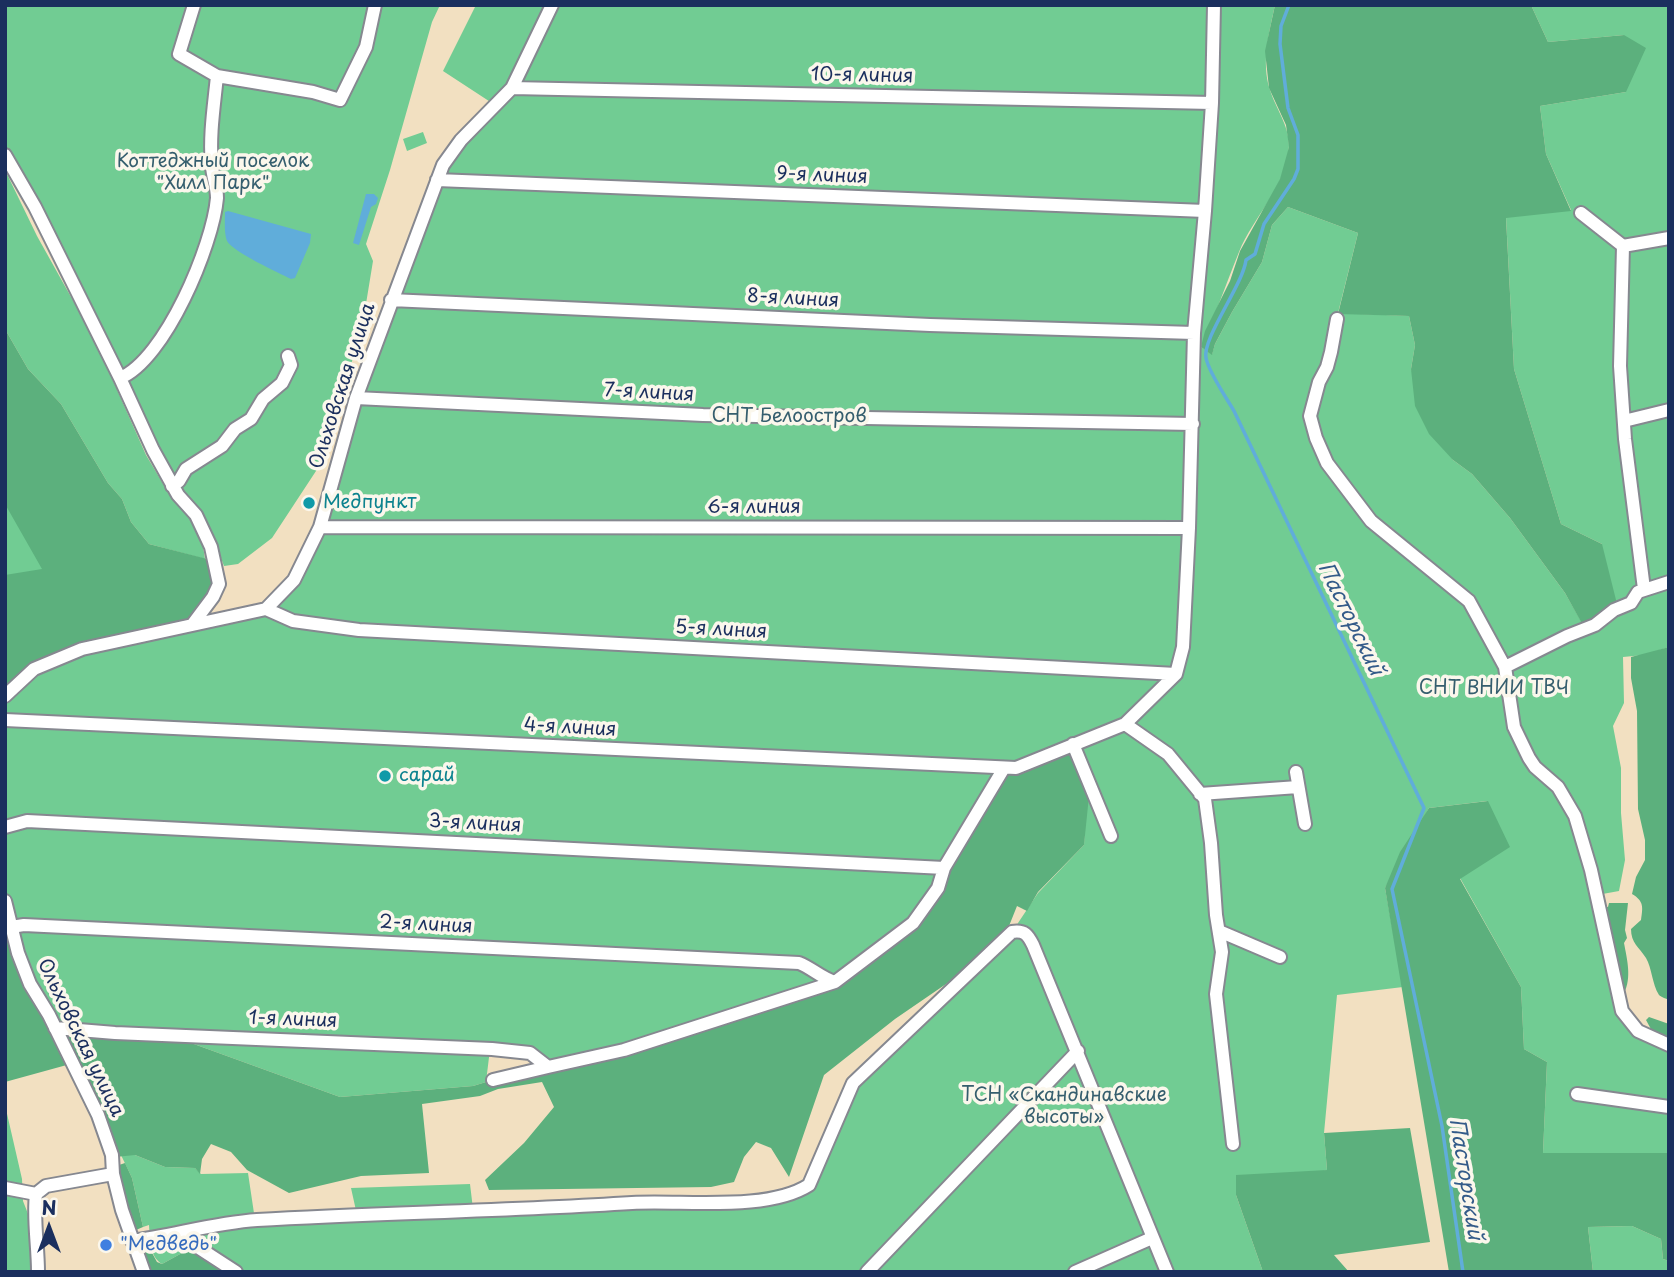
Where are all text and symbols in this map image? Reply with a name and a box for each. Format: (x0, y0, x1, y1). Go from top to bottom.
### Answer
street label: 10-я линия (811, 64, 913, 88)
park label: Коттеджный поселок "Хилл Парк" (117, 151, 309, 195)
street label: 9-я линия (776, 163, 868, 189)
street label: 8-я линия (746, 285, 840, 313)
street label: Ольховская улица (305, 300, 381, 472)
street label: 7-я линия (603, 379, 695, 407)
park label: СНТ Белоостров (711, 406, 867, 428)
place label: Медпункт (323, 492, 416, 514)
marker: Медпункт (301, 495, 317, 511)
street label: 6-я линия (707, 497, 801, 519)
water label: Пасторский (1312, 558, 1388, 680)
street label: 5-я линия (674, 616, 768, 644)
park label: СНТ ВНИИ ТВЧ (1419, 678, 1569, 700)
street label: 4-я линия (523, 714, 617, 742)
place label: сарай (399, 765, 455, 787)
marker: сарай (377, 768, 393, 784)
street label: 3-я линия (428, 810, 522, 838)
street label: 2-я линия (379, 911, 473, 939)
street label: Ольховская улица (32, 955, 128, 1121)
street label: 1-я линия (248, 1007, 338, 1033)
park label: ТСН «Скандинавские высоты» (961, 1085, 1167, 1129)
water label: Пасторский (1443, 1117, 1487, 1241)
north arrow (14, 1193, 84, 1263)
text: N (41, 1193, 57, 1221)
place label: "Медведь" (120, 1234, 217, 1256)
marker: "Медведь" (98, 1237, 114, 1253)

